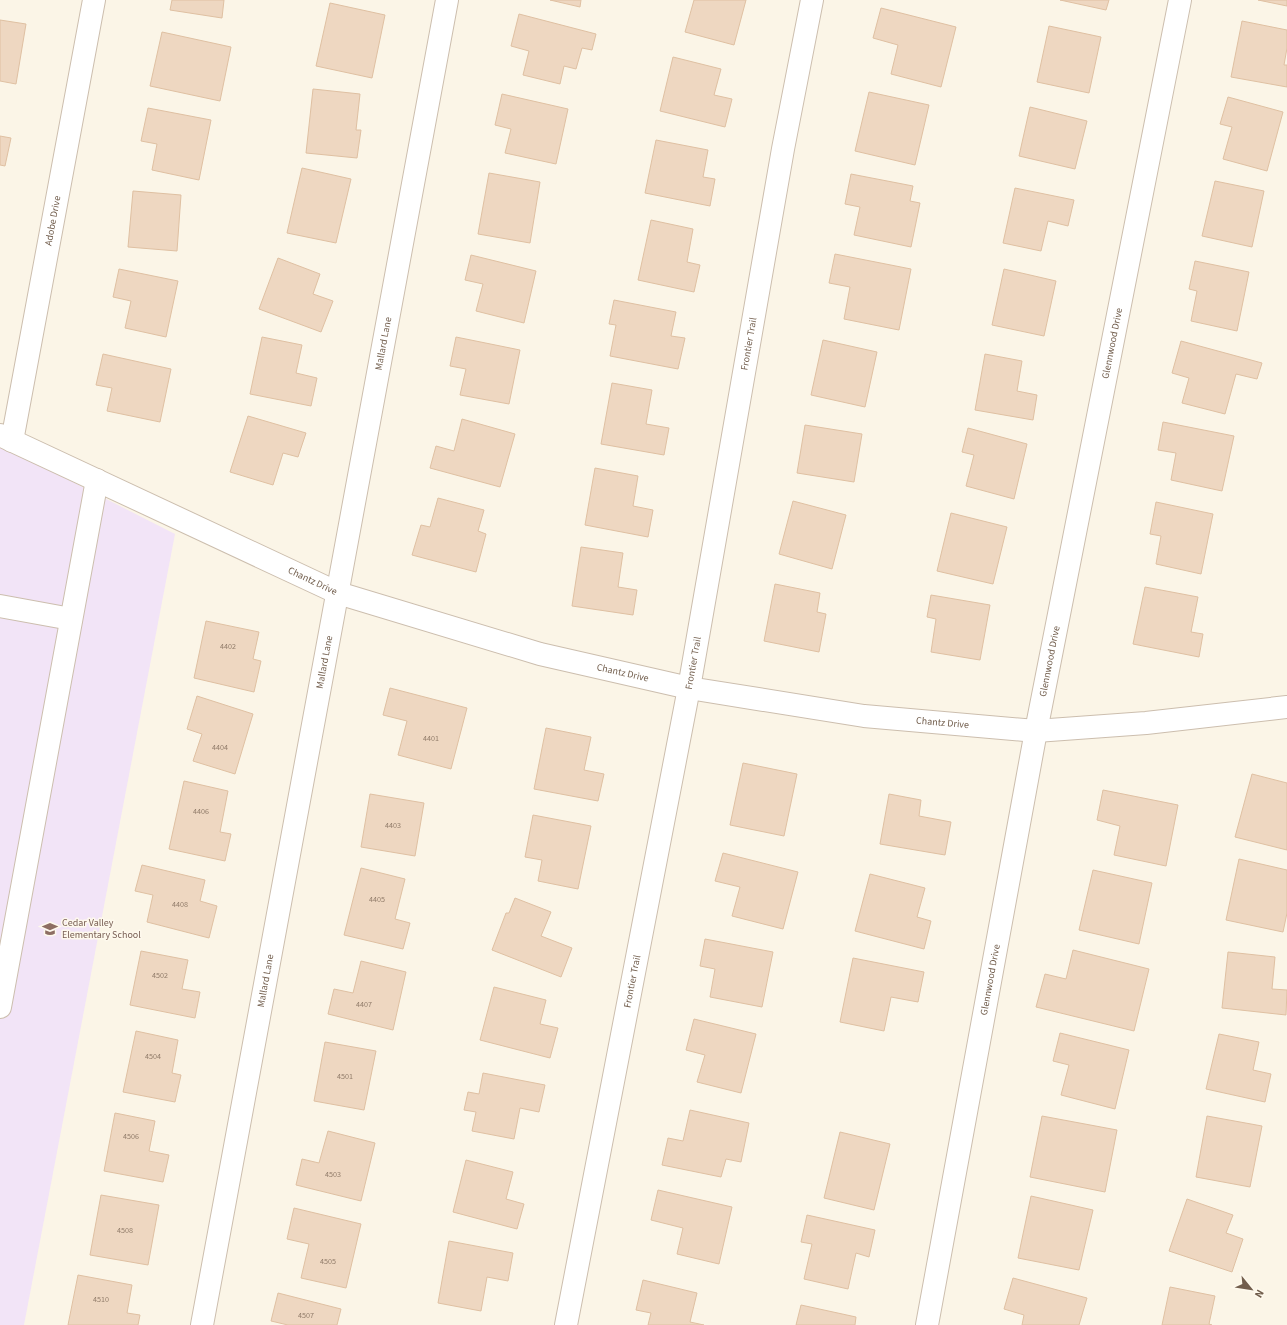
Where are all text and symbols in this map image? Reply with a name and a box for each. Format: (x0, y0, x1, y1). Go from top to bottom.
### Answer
street label: Adobe Drive (41, 195, 64, 247)
street label: Glennwood Drive (1099, 307, 1126, 380)
street label: Mallard Lane (372, 316, 395, 371)
street label: Frontier Trail (738, 316, 761, 372)
street label: Chantz Drive (286, 564, 340, 599)
street label: Glennwood Drive (1036, 625, 1064, 698)
street label: Mallard Lane (313, 634, 336, 690)
street label: Frontier Trail (682, 635, 705, 691)
house number: 4402 (220, 641, 236, 652)
street label: Chantz Drive (595, 660, 650, 686)
street label: Chantz Drive (915, 714, 970, 732)
house number: 4401 (423, 733, 439, 744)
house number: 4404 (212, 742, 228, 753)
house number: 4406 (193, 806, 209, 817)
house number: 4403 (385, 820, 401, 831)
house number: 4405 (369, 894, 385, 905)
house number: 4408 (172, 899, 188, 910)
place label: Cedar Valley Elementary School (62, 916, 141, 942)
school or university icon: Cedar Valley Elementary School (41, 920, 59, 938)
street label: Glennwood Drive (977, 943, 1004, 1016)
street label: Mallard Lane (254, 953, 277, 1009)
street label: Frontier Trail (620, 953, 644, 1009)
house number: 4502 (152, 970, 168, 981)
house number: 4407 (356, 999, 372, 1010)
house number: 4504 (145, 1051, 161, 1062)
house number: 4501 (337, 1071, 353, 1082)
house number: 4506 (123, 1131, 139, 1142)
house number: 4503 (325, 1169, 341, 1180)
house number: 4508 (117, 1225, 133, 1236)
house number: 4505 (320, 1256, 336, 1267)
north arrow (1231, 1269, 1271, 1309)
text: N (1251, 1287, 1268, 1301)
house number: 4510 (93, 1294, 109, 1305)
house number: 4507 (298, 1310, 314, 1321)

